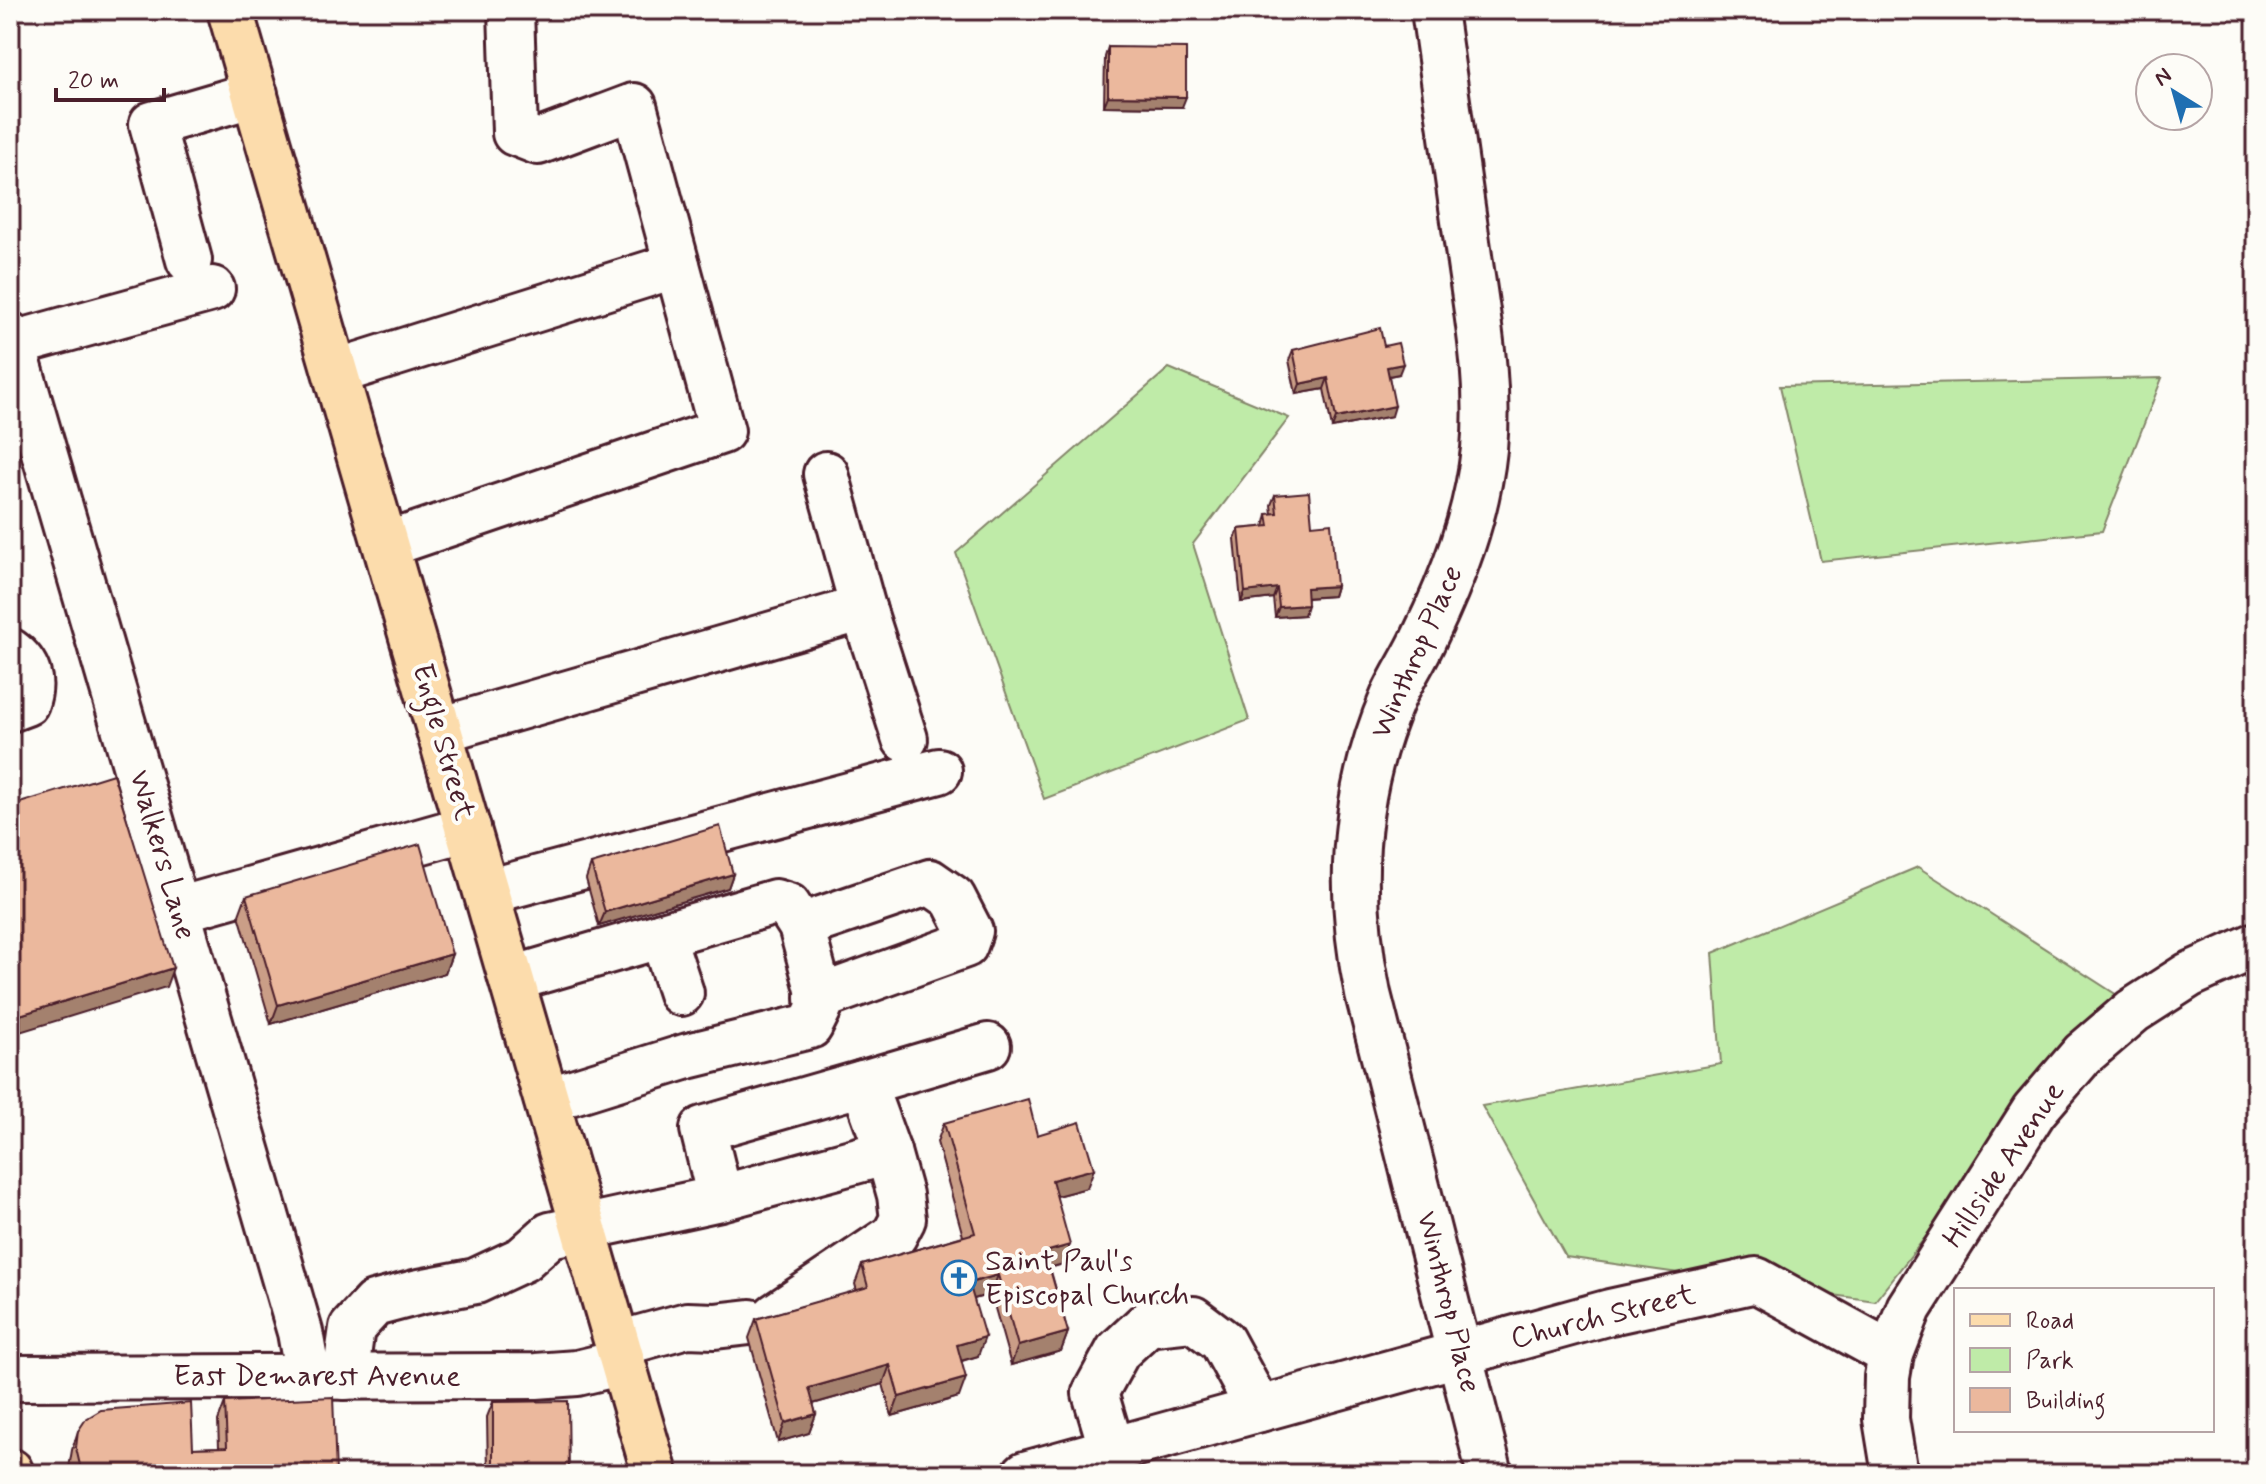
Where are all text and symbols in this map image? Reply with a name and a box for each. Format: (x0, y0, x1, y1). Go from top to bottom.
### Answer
scale bar (56, 52, 164, 102)
north arrow (2134, 52, 2214, 132)
text: N (2149, 62, 2177, 93)
text: 20 m (68, 66, 119, 97)
street label: Winthrop Place (1361, 559, 1473, 745)
street label: Engle Street (399, 659, 484, 826)
street label: Walkers Lane (119, 766, 205, 944)
street label: Hillside Avenue (1934, 1074, 2074, 1256)
street label: Winthrop Place (1407, 1207, 1489, 1397)
place label: Saint Paul's Episcopal Church (985, 1242, 1189, 1315)
church icon: Saint Paul's Episcopal Church (940, 1259, 978, 1297)
street label: Church Street (1507, 1275, 1700, 1359)
legend (1954, 1288, 2214, 1432)
text: Road (2026, 1306, 2074, 1337)
text: Park (2026, 1346, 2074, 1377)
street label: East Demarest Avenue (173, 1357, 461, 1396)
text: Building (2026, 1386, 2106, 1420)

